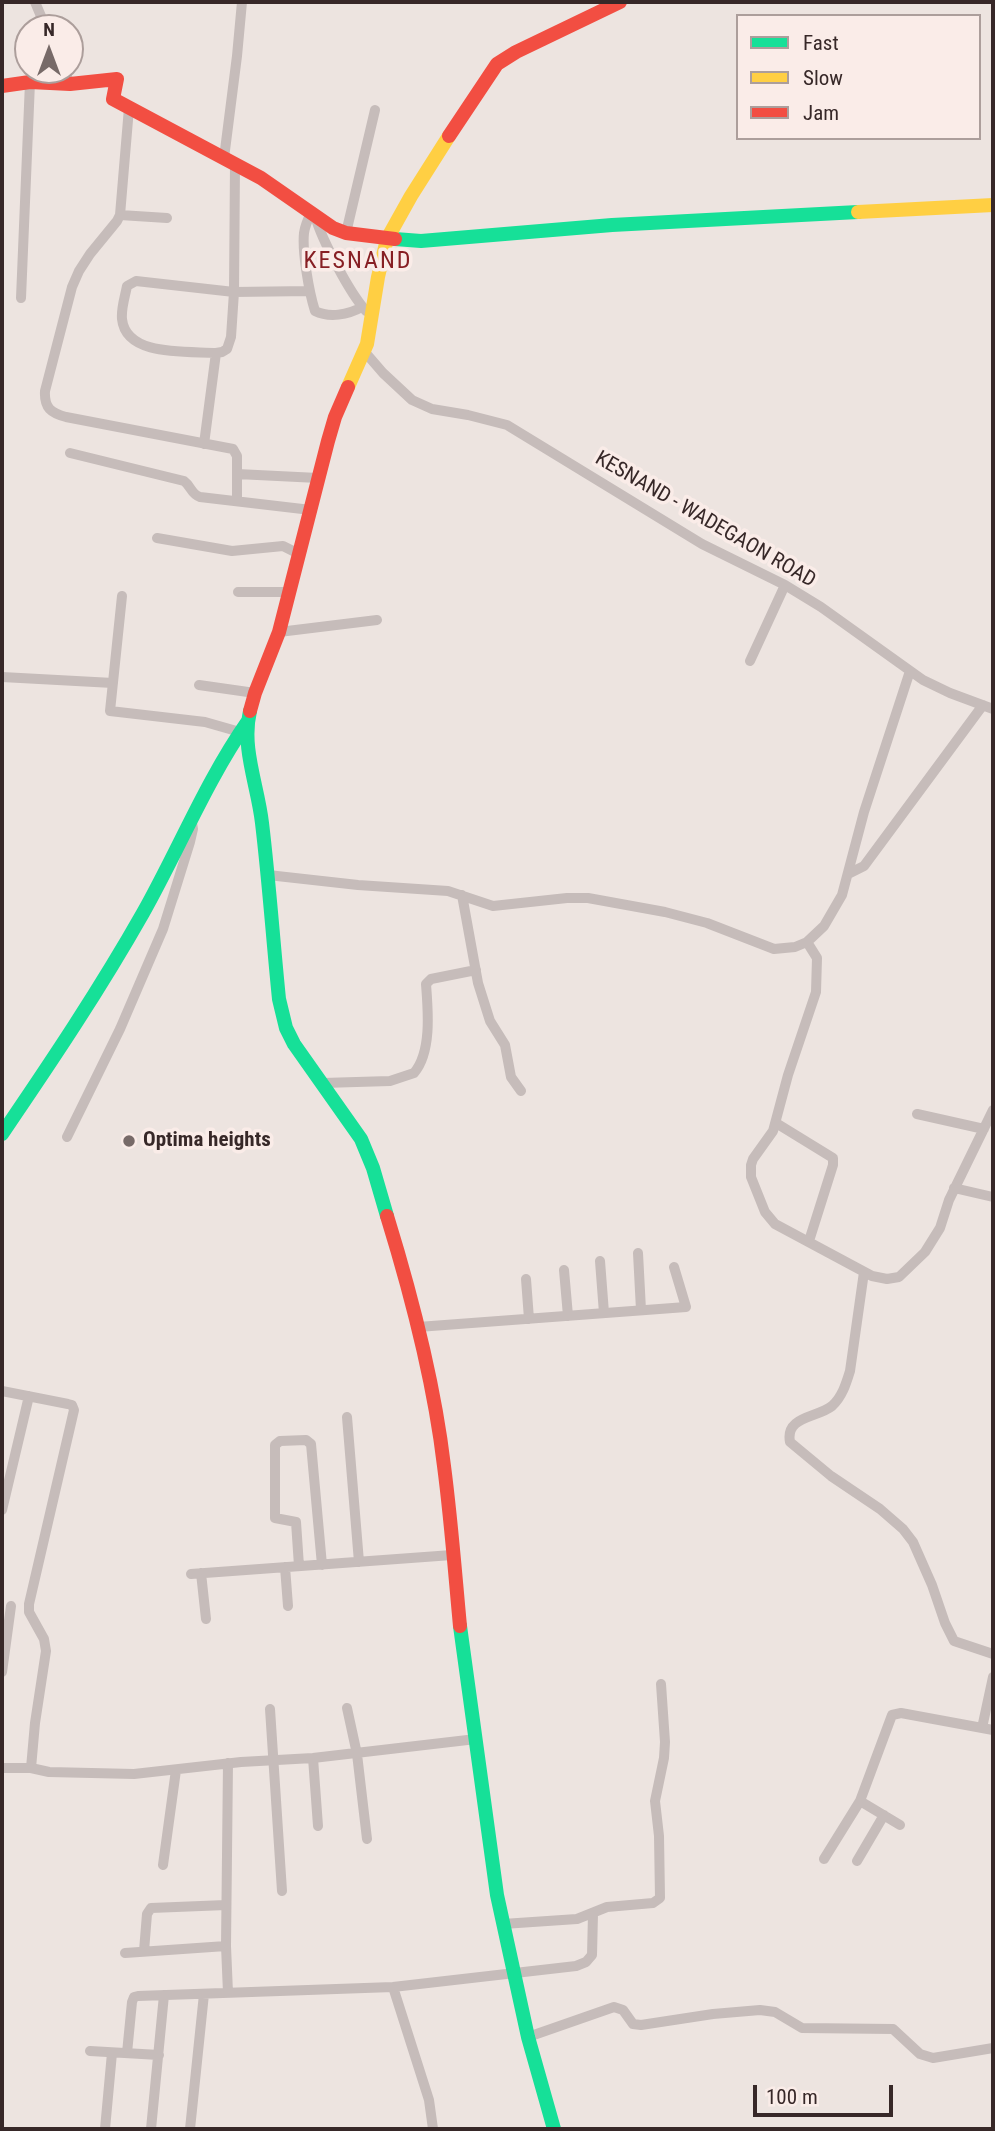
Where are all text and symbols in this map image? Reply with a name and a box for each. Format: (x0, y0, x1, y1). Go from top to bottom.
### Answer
north arrow (14, 14, 84, 84)
legend (736, 14, 981, 140)
text: N (43, 18, 55, 41)
text: Fast (803, 31, 839, 55)
text: Slow (803, 66, 843, 90)
text: Jam (803, 101, 839, 125)
district label: KESNAND (304, 248, 412, 276)
street label: KESNAND - WADEGAON ROAD (590, 446, 820, 594)
place label: Optima heights (143, 1128, 271, 1154)
marker: Optima heights (121, 1133, 137, 1149)
scale bar (757, 2072, 897, 2116)
text: 100 m (766, 2085, 818, 2109)

